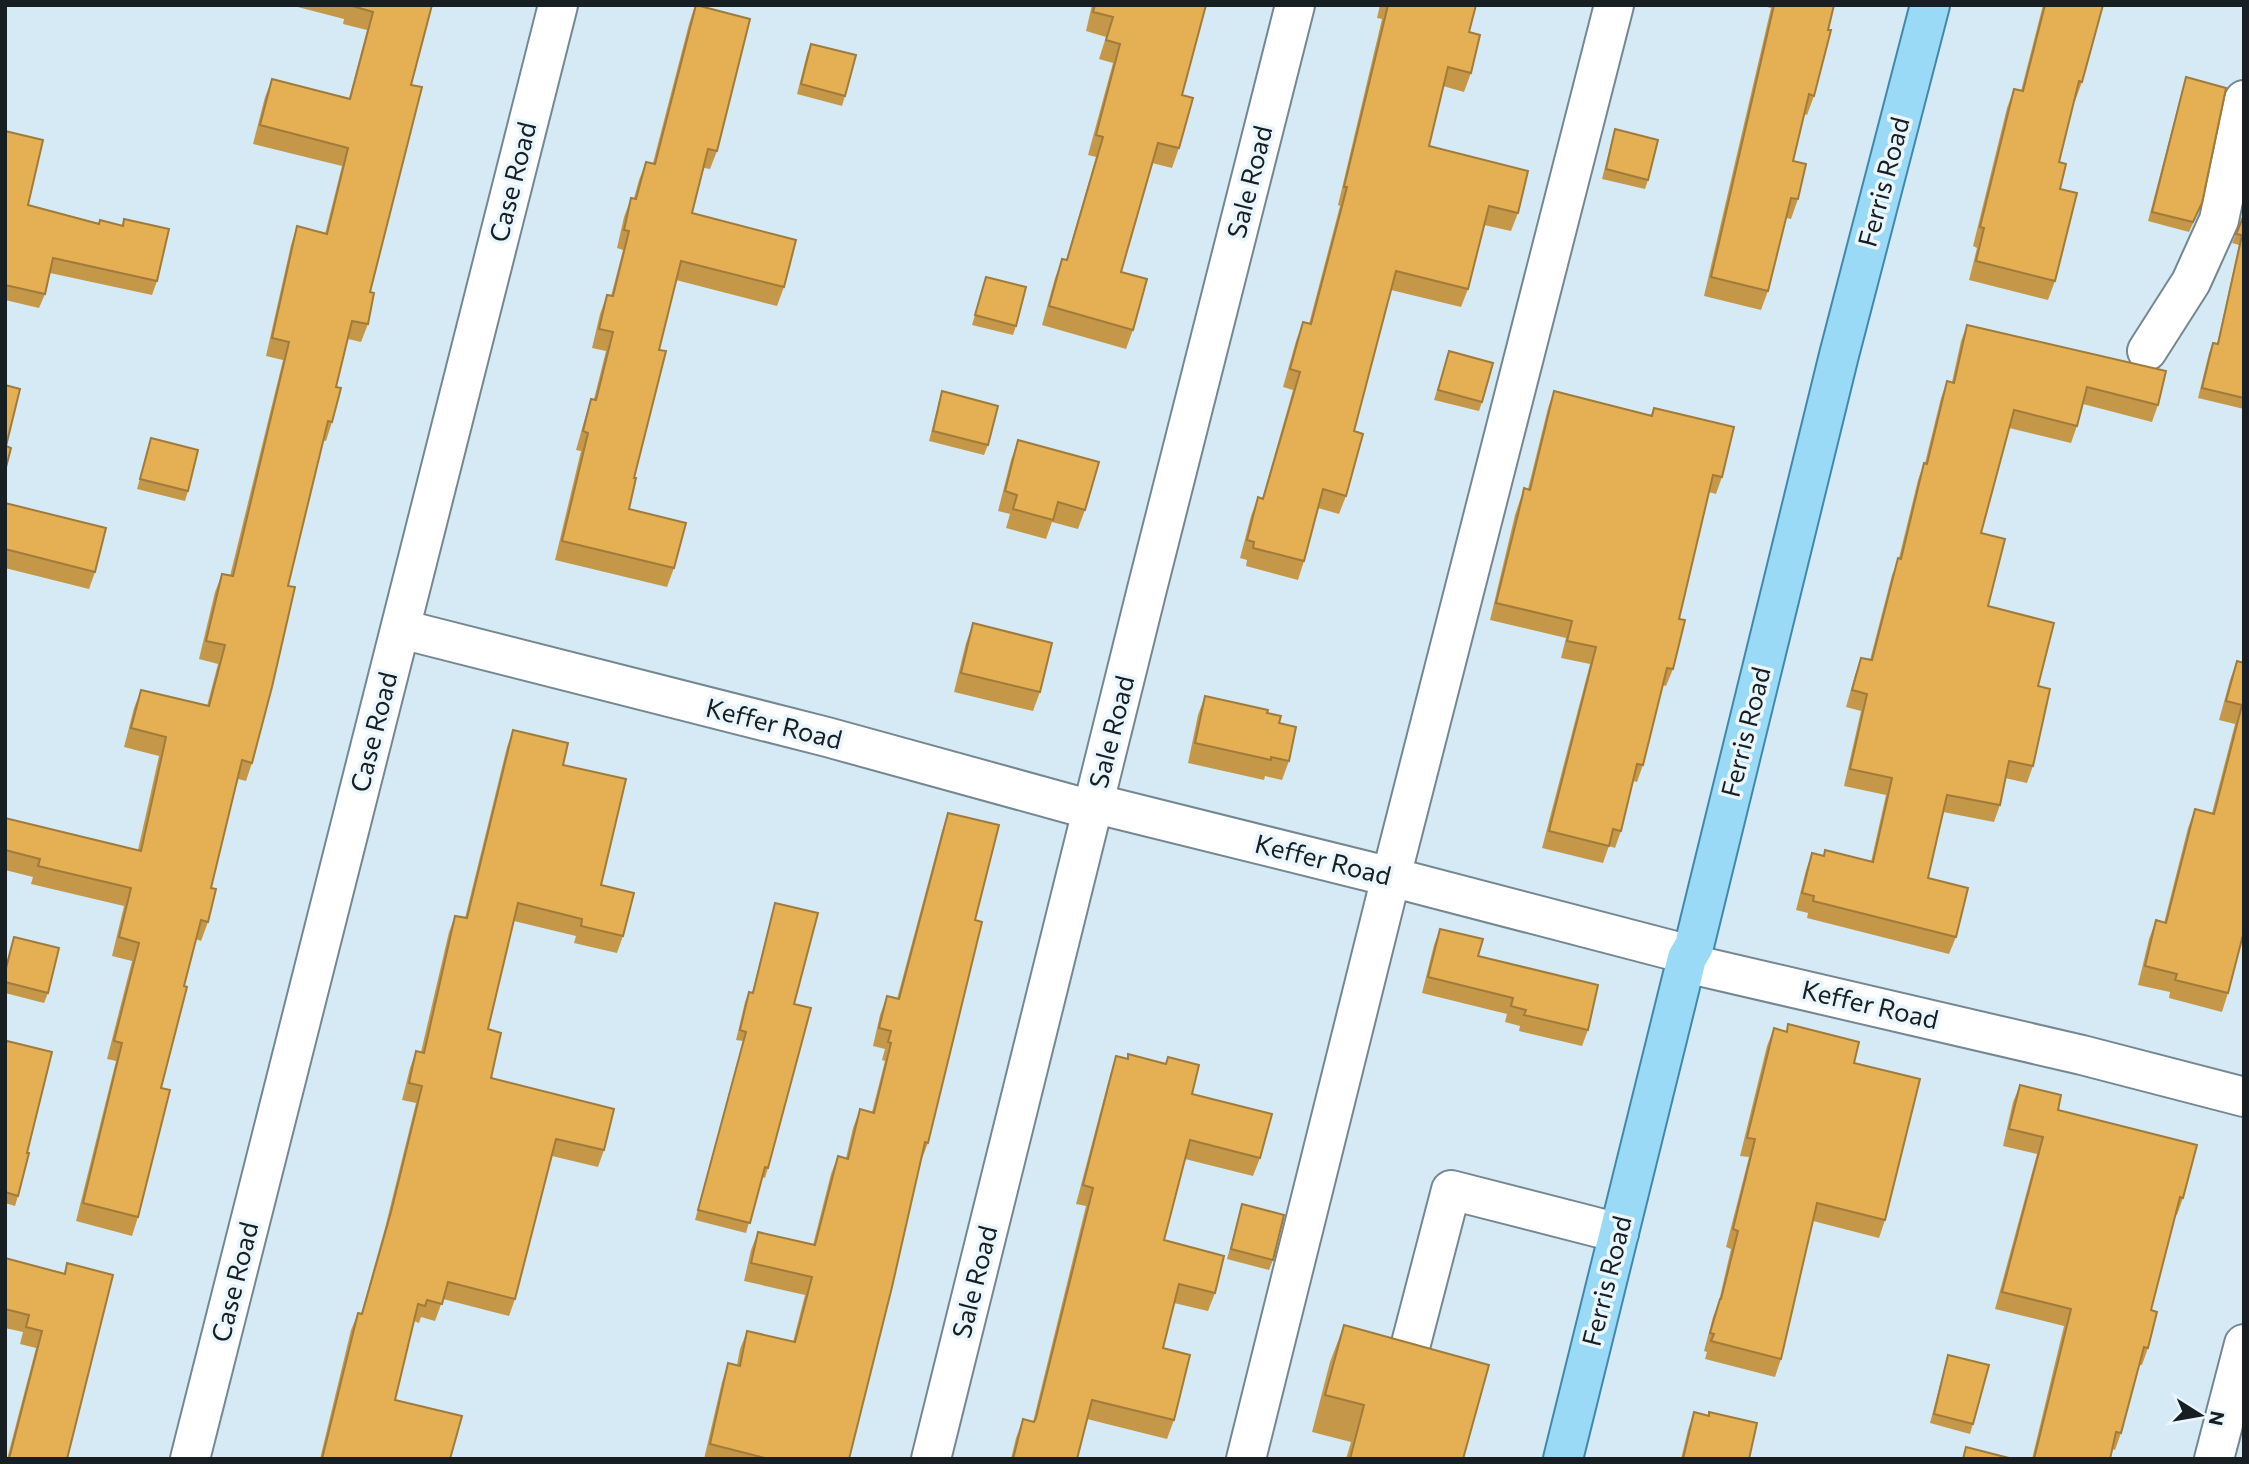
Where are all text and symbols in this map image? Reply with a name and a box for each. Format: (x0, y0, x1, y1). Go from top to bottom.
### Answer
street label: Ferris Road (1850, 113, 1915, 250)
street label: Case Road (482, 118, 541, 245)
street label: Sale Road (1220, 122, 1277, 241)
street label: Ferris Road (1713, 663, 1776, 800)
street label: Case Road (343, 668, 402, 795)
street label: Sale Road (1082, 672, 1139, 791)
street label: Keffer Road (703, 691, 846, 754)
street label: Keffer Road (1252, 827, 1395, 890)
street label: Keffer Road (1799, 973, 1942, 1034)
street label: Ferris Road (1574, 1212, 1637, 1349)
street label: Case Road (204, 1218, 263, 1345)
street label: Sale Road (945, 1222, 1002, 1341)
north arrow (2165, 1380, 2235, 1450)
text: N (2205, 1409, 2230, 1428)

